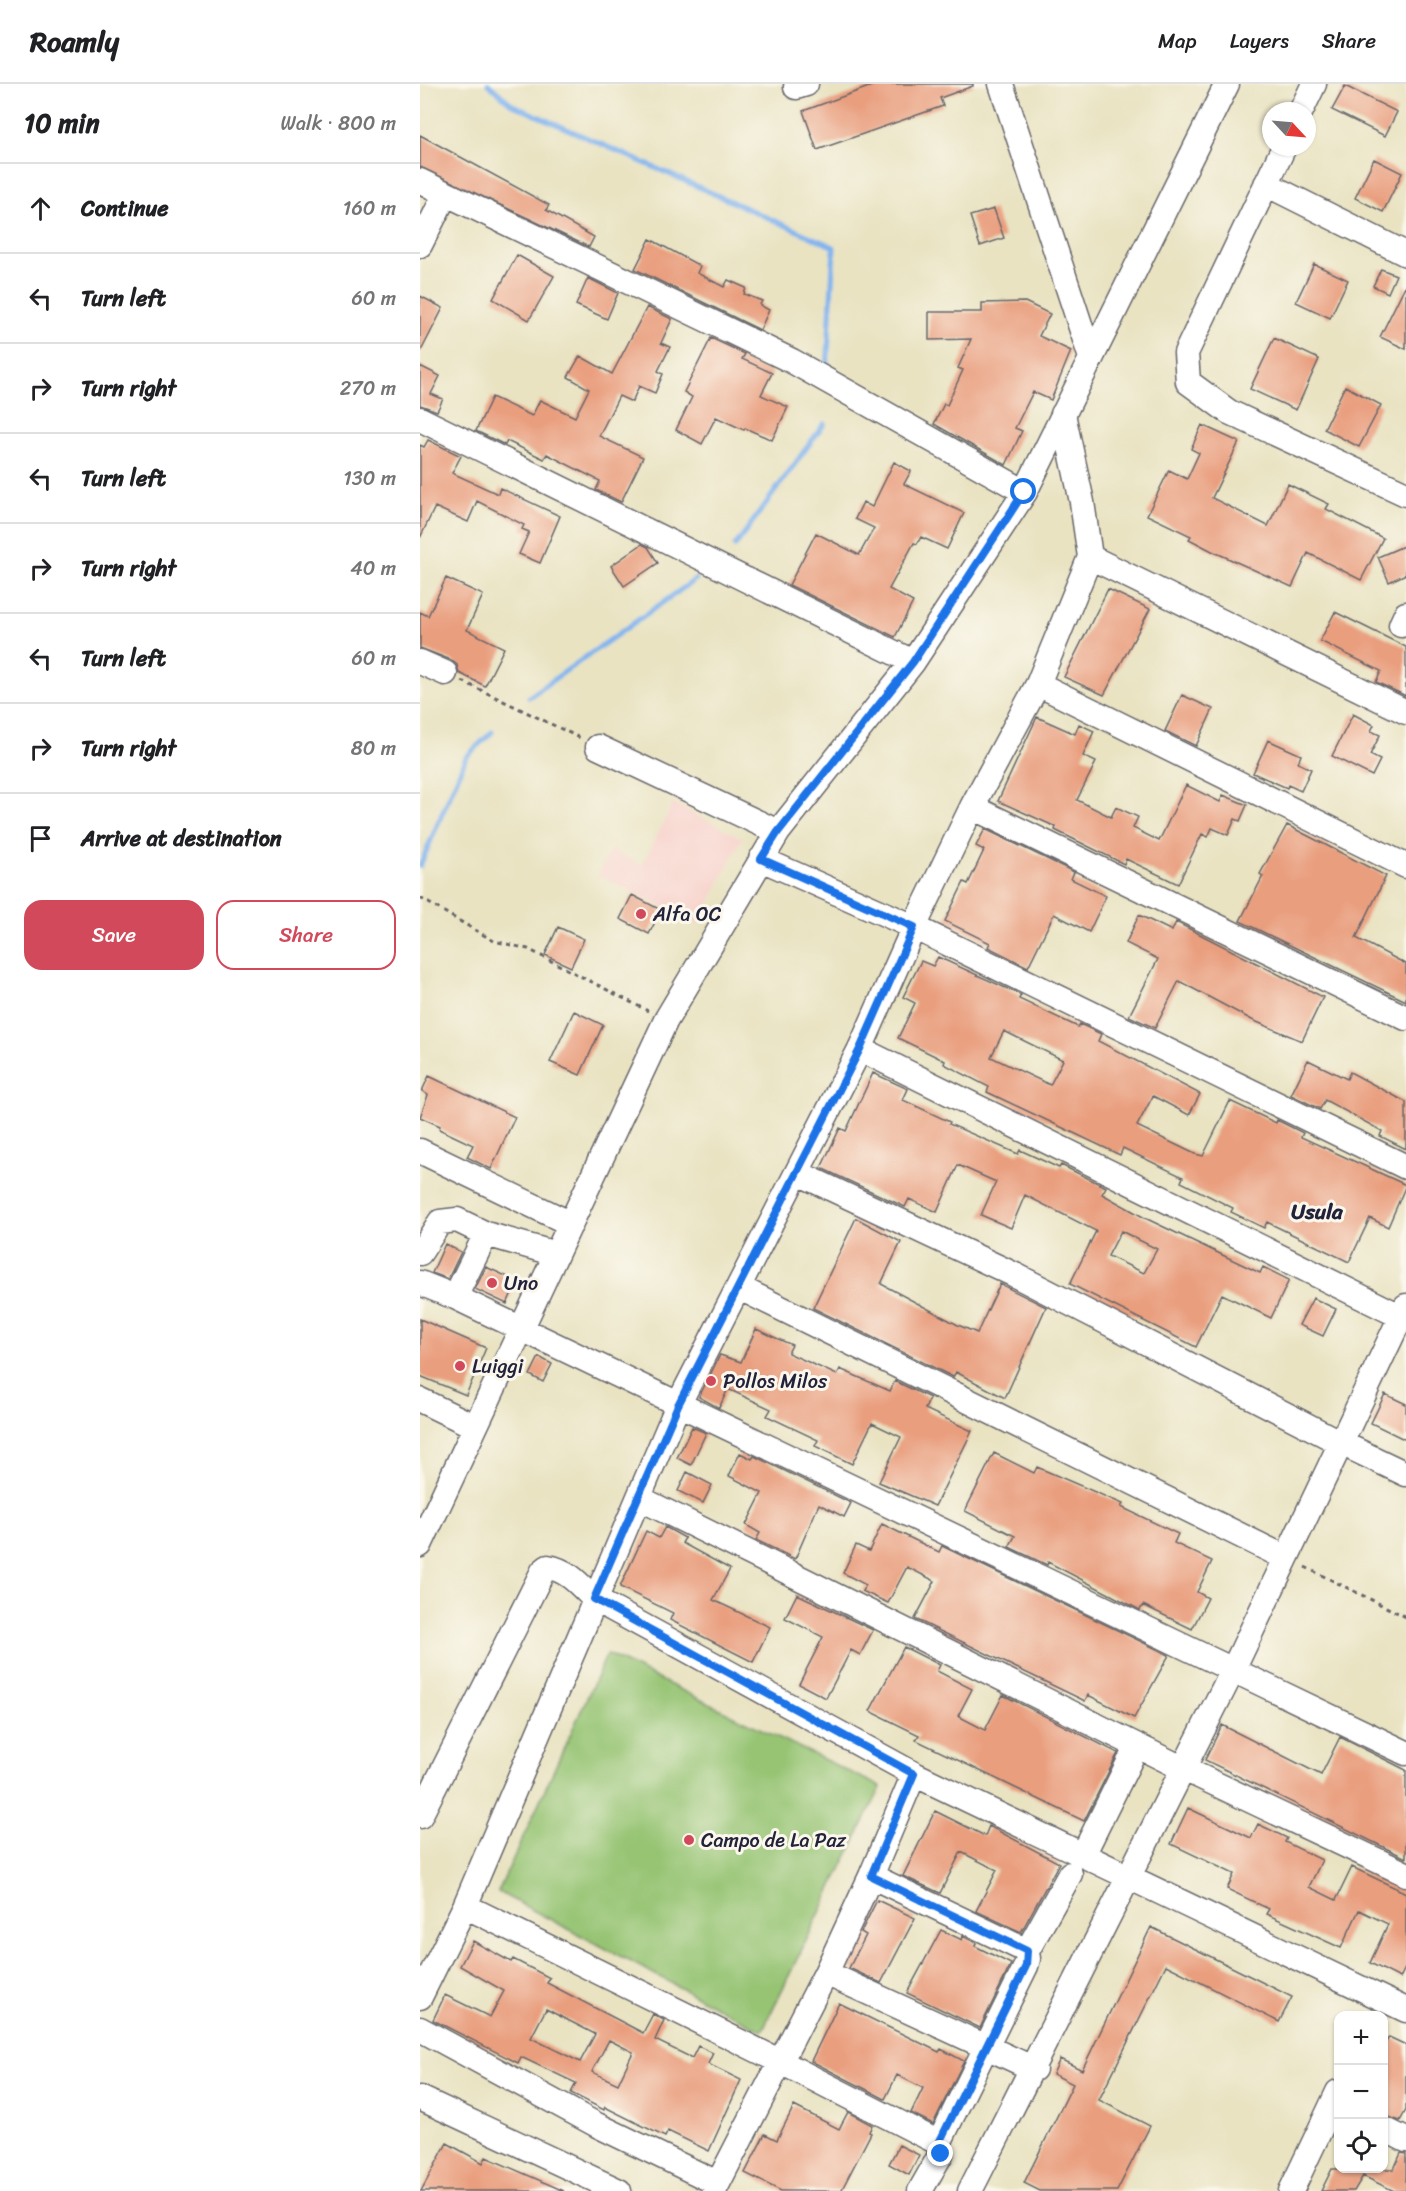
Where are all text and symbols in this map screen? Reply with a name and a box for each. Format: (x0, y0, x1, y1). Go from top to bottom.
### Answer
text: Roamly (30, 17, 119, 66)
text: Map (1158, 22, 1197, 60)
text: Layers (1230, 22, 1289, 60)
text: Share (1322, 22, 1376, 60)
text: 10 min (24, 100, 100, 146)
north arrow (1262, 102, 1316, 156)
text: Walk · 800 m (281, 106, 396, 141)
text: Continue (81, 189, 169, 228)
text: 160 m (343, 191, 396, 226)
icon: ahead (24, 192, 57, 225)
text: Turn left (81, 279, 166, 318)
text: 60 m (351, 281, 396, 316)
icon: left (24, 282, 57, 315)
text: Turn right (81, 369, 176, 408)
text: 270 m (340, 371, 396, 406)
icon: right (24, 372, 57, 405)
text: Turn left (81, 459, 166, 498)
text: 130 m (343, 461, 396, 496)
icon: left (24, 462, 57, 495)
route start (1010, 478, 1036, 504)
text: Turn right (81, 549, 176, 588)
text: 40 m (350, 551, 396, 586)
icon: right (24, 552, 57, 585)
text: Turn left (81, 639, 166, 678)
text: 60 m (351, 641, 396, 676)
icon: left (24, 642, 57, 675)
text: Turn right (81, 729, 176, 768)
text: 80 m (351, 731, 396, 766)
icon: right (24, 732, 57, 765)
text: Arrive at destination (81, 819, 282, 858)
icon: arrive (24, 822, 57, 855)
place label: Alfa OC (652, 897, 722, 932)
button: Save (24, 900, 204, 970)
button: Share (216, 900, 396, 970)
marker: Alfa OC (634, 907, 648, 921)
district label: Usula (1291, 1193, 1344, 1231)
place label: Uno (504, 1266, 538, 1301)
marker: Uno (485, 1276, 499, 1290)
place label: Luiggi (472, 1349, 524, 1384)
marker: Luiggi (453, 1359, 467, 1373)
place label: Pollos Milos (723, 1364, 828, 1399)
marker: Pollos Milos (704, 1374, 718, 1388)
place label: Campo de La Paz (701, 1823, 846, 1858)
marker: Campo de La Paz (682, 1833, 696, 1847)
map controls (1334, 2011, 1388, 2173)
button: + (1334, 2011, 1388, 2065)
button: − (1334, 2065, 1388, 2119)
button: locate (1334, 2119, 1388, 2173)
route end (927, 2140, 953, 2166)

